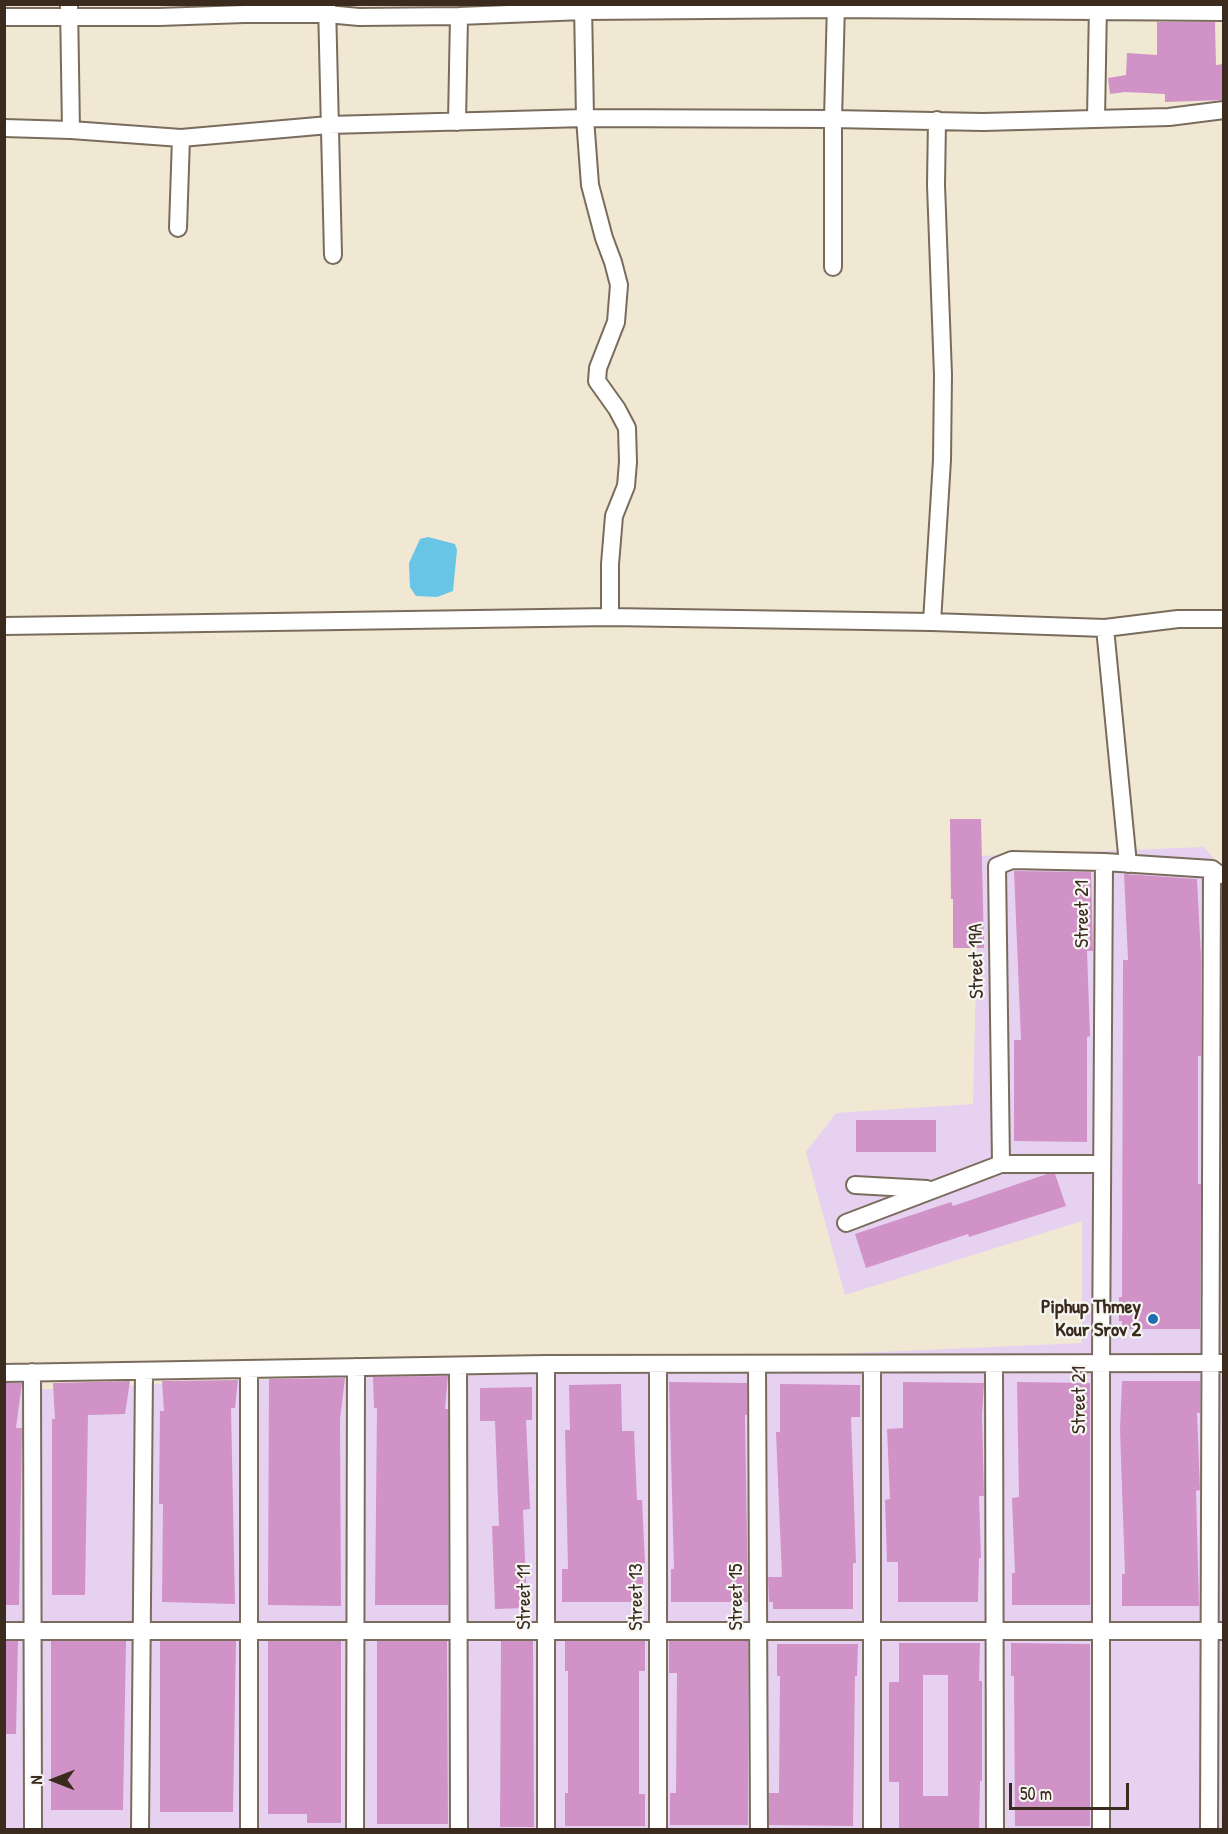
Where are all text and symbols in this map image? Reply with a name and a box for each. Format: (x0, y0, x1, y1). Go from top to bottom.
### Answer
street label: Street 21 (1071, 880, 1095, 948)
street label: Street 19A (964, 923, 990, 999)
place label: Piphup Thmey Kour Srov 2 (1041, 1296, 1141, 1343)
marker: Piphup Thmey Kour Srov 2 (1146, 1312, 1160, 1326)
street label: Street 21 (1068, 1366, 1092, 1434)
street label: Street 13 (625, 1563, 649, 1631)
street label: Street 11 (513, 1564, 537, 1630)
street label: Street 15 (725, 1564, 749, 1630)
north arrow (24, 1750, 84, 1810)
scale bar (1012, 1771, 1132, 1809)
text: N (25, 1776, 47, 1784)
text: 50 m (1020, 1781, 1052, 1806)

